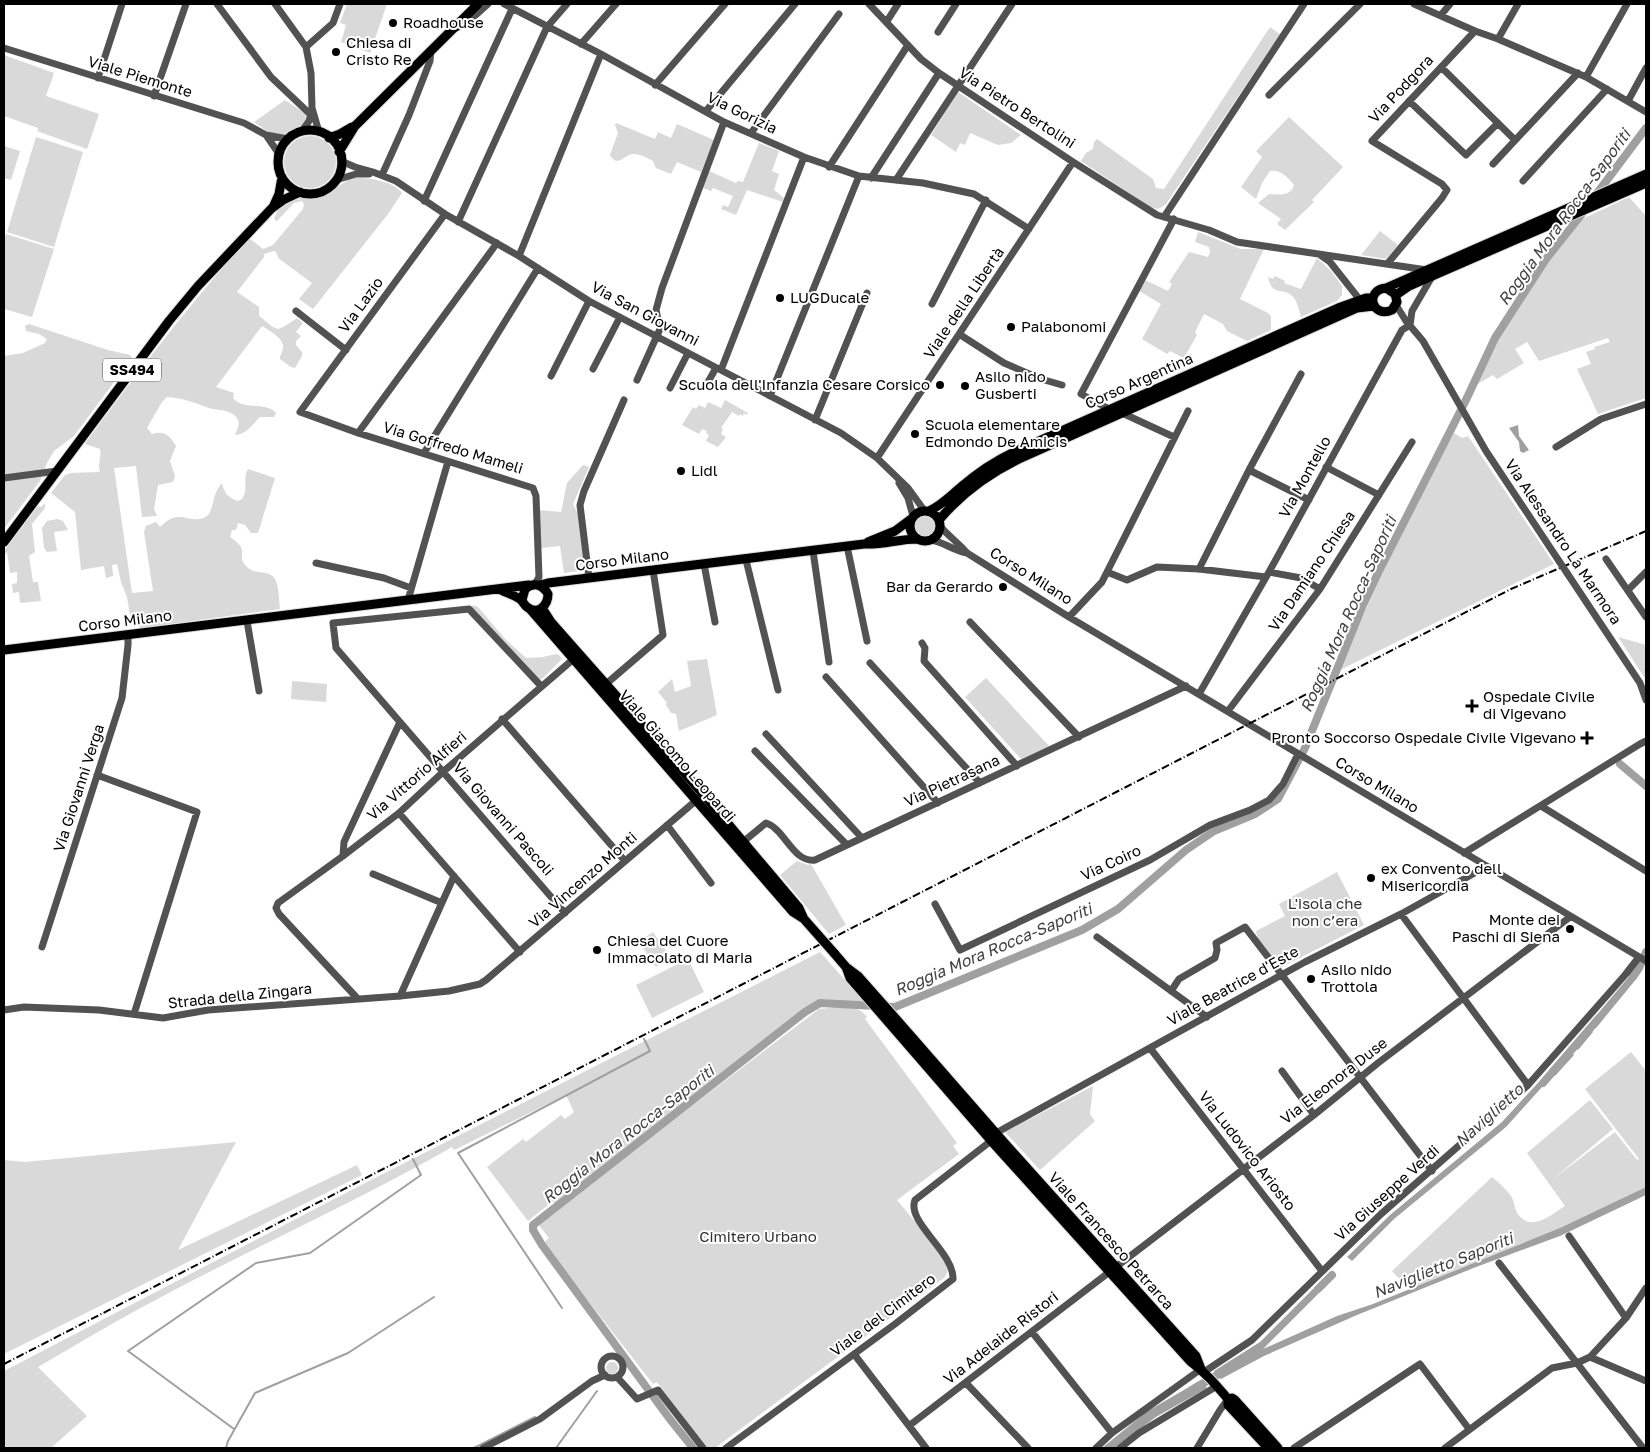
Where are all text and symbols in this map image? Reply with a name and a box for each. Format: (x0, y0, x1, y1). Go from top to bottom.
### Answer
place label: Roadhouse (403, 13, 484, 31)
marker: Roadhouse (387, 17, 399, 29)
place label: Chiesa di Cristo Re (346, 33, 412, 68)
marker: Chiesa di Cristo Re (330, 46, 342, 58)
street label: Via Podgora (1364, 51, 1436, 126)
street label: Viale Piemonte (86, 52, 195, 101)
street label: Via Pietro Bertolini (956, 63, 1079, 152)
street label: Via Gorizia (704, 87, 780, 137)
water label: Roggia Mora Rocca-Saporiti (1493, 124, 1636, 309)
street label: Viale della Libertà (919, 243, 1007, 362)
street label: Via Lazio (334, 273, 386, 336)
street label: Via San Giovanni (588, 277, 702, 349)
place label: LUGDucale (790, 288, 870, 306)
marker: LUGDucale (774, 292, 786, 304)
place label: Palabonomi (1021, 317, 1106, 335)
marker: Palabonomi (1005, 321, 1017, 333)
street label: Corso Argentina (1082, 348, 1195, 412)
road number: SS494 (103, 358, 161, 382)
place label: Asilo nido Gusberti (975, 367, 1046, 402)
place label: Scuola dell'Infanzia Cesare Corsico (679, 375, 930, 393)
marker: Scuola dell'Infanzia Cesare Corsico (934, 379, 946, 391)
marker: Asilo nido Gusberti (959, 380, 971, 392)
place label: Scuola elementare Edmondo De Amicis (925, 415, 1067, 450)
street label: Via Goffredo Mameli (381, 417, 525, 477)
marker: Scuola elementare Edmondo De Amicis (909, 428, 921, 440)
street label: Via Montello (1274, 433, 1334, 520)
street label: Via Alessandro La Marmora (1502, 455, 1626, 627)
place label: Lidl (691, 461, 718, 479)
marker: Lidl (675, 465, 687, 477)
street label: Via Damiano Chiesa (1264, 507, 1358, 634)
water label: Roggia Mora Rocca-Saporiti (1296, 511, 1401, 715)
street label: Corso Milano (987, 543, 1076, 608)
street label: Corso Milano (574, 544, 670, 574)
place label: Bar da Gerardo (886, 577, 993, 595)
marker: Bar da Gerardo (997, 581, 1009, 593)
street label: Corso Milano (77, 605, 173, 635)
street label: Viale Giacomo Leopardi (616, 686, 740, 825)
place label: Ospedale Civile di Vigevano (1483, 687, 1595, 722)
marker: Ospedale Civile di Vigevano (1465, 699, 1479, 713)
street label: Via Giovanni Verga (49, 721, 107, 854)
street label: Via Vittorio Alfieri (363, 727, 470, 823)
place label: Pronto Soccorso Ospedale Civile Vigevano (1271, 728, 1576, 746)
marker: Pronto Soccorso Ospedale Civile Vigevano (1580, 731, 1594, 745)
street label: Via Pietrasana (901, 750, 1002, 810)
street label: Corso Milano (1333, 752, 1423, 816)
street label: Via Giovanni Pascoli (450, 758, 558, 879)
street label: Via Vincenzo Monti (525, 827, 640, 931)
street label: Via Coiro (1078, 840, 1143, 884)
place label: ex Convento dell Misericordia (1381, 859, 1502, 894)
marker: ex Convento dell Misericordia (1365, 872, 1377, 884)
park label: L'isola che non c’era (1288, 894, 1363, 929)
water label: Roggia Mora Rocca-Saporiti (891, 898, 1096, 1000)
place label: Monte dei Paschi di Siena (1452, 910, 1560, 945)
marker: Monte dei Paschi di Siena (1564, 923, 1576, 935)
place label: Chiesa del Cuore Immacolato di Maria (607, 931, 753, 966)
street label: Viale Beatrice d'Este (1164, 941, 1302, 1029)
marker: Chiesa del Cuore Immacolato di Maria (591, 944, 603, 956)
place label: Asilo nido Trottola (1321, 960, 1392, 995)
marker: Asilo nido Trottola (1305, 973, 1317, 985)
street label: Strada della Zingara (167, 978, 313, 1012)
street label: Via Eleonora Duse (1277, 1033, 1390, 1127)
water label: Roggia Mora Rocca-Saporiti (538, 1060, 719, 1207)
water label: Naviglietto (1451, 1078, 1528, 1151)
street label: Via Ludovico Ariosto (1196, 1087, 1300, 1214)
street label: Via Giuseppe Verdi (1330, 1141, 1442, 1244)
street label: Viale Francesco Petrarca (1045, 1168, 1178, 1313)
park label: Cimitero Urbano (699, 1227, 817, 1245)
water label: Naviglietto Saporiti (1370, 1227, 1517, 1302)
street label: Viale del Cimitero (826, 1269, 939, 1360)
street label: Via Adelaide Ristori (940, 1287, 1061, 1387)

